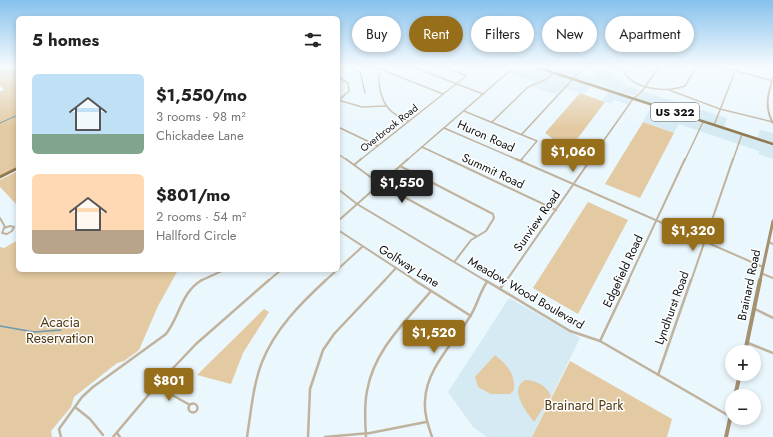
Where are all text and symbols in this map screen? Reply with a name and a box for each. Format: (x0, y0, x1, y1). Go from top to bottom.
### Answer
chip: Buy (352, 16, 401, 52)
chip: Rent (409, 16, 463, 52)
chip: Filters (471, 16, 534, 52)
chip: New (542, 16, 597, 52)
chip: Apartment (605, 16, 694, 52)
text: 5 homes (32, 28, 99, 52)
icon: filters (302, 29, 324, 51)
text: $1,550/mo (156, 83, 247, 107)
icon: home (64, 90, 112, 138)
street label: Overbrook Road (357, 101, 421, 155)
road number: US 322 (651, 103, 699, 121)
text: 3 rooms · 98 m² (156, 107, 246, 126)
street label: Huron Road (454, 115, 518, 157)
text: Chickadee Lane (156, 126, 244, 145)
pin: $1,060 (540, 139, 606, 173)
text: $1,060 (551, 142, 595, 161)
street label: Summit Road (459, 149, 527, 193)
pin: $1,550 (369, 170, 435, 204)
text: $1,550 (380, 173, 424, 192)
text: $801/mo (156, 183, 230, 207)
street label: Sunview Road (509, 187, 565, 255)
icon: home (64, 190, 112, 238)
text: 2 rooms · 54 m² (156, 207, 246, 226)
pin: $1,320 (660, 218, 726, 252)
text: $1,320 (671, 221, 715, 240)
text: Hallford Circle (156, 226, 237, 245)
street label: Edgefield Road (598, 232, 648, 310)
street label: Golfway Lane (375, 240, 443, 292)
street label: Brainard Road (733, 248, 765, 322)
street label: Meadow Wood Boulevard (465, 252, 587, 334)
street label: Lyndhurst Road (650, 269, 694, 347)
park label: Acacia Reservation (26, 312, 94, 348)
pin: $1,520 (401, 320, 467, 354)
text: $1,520 (412, 323, 456, 342)
map controls (725, 345, 761, 425)
button: + (725, 345, 761, 381)
pin: $801 (145, 368, 193, 402)
text: $801 (153, 371, 185, 390)
button: − (725, 389, 761, 425)
park label: Brainard Park (544, 395, 624, 415)

